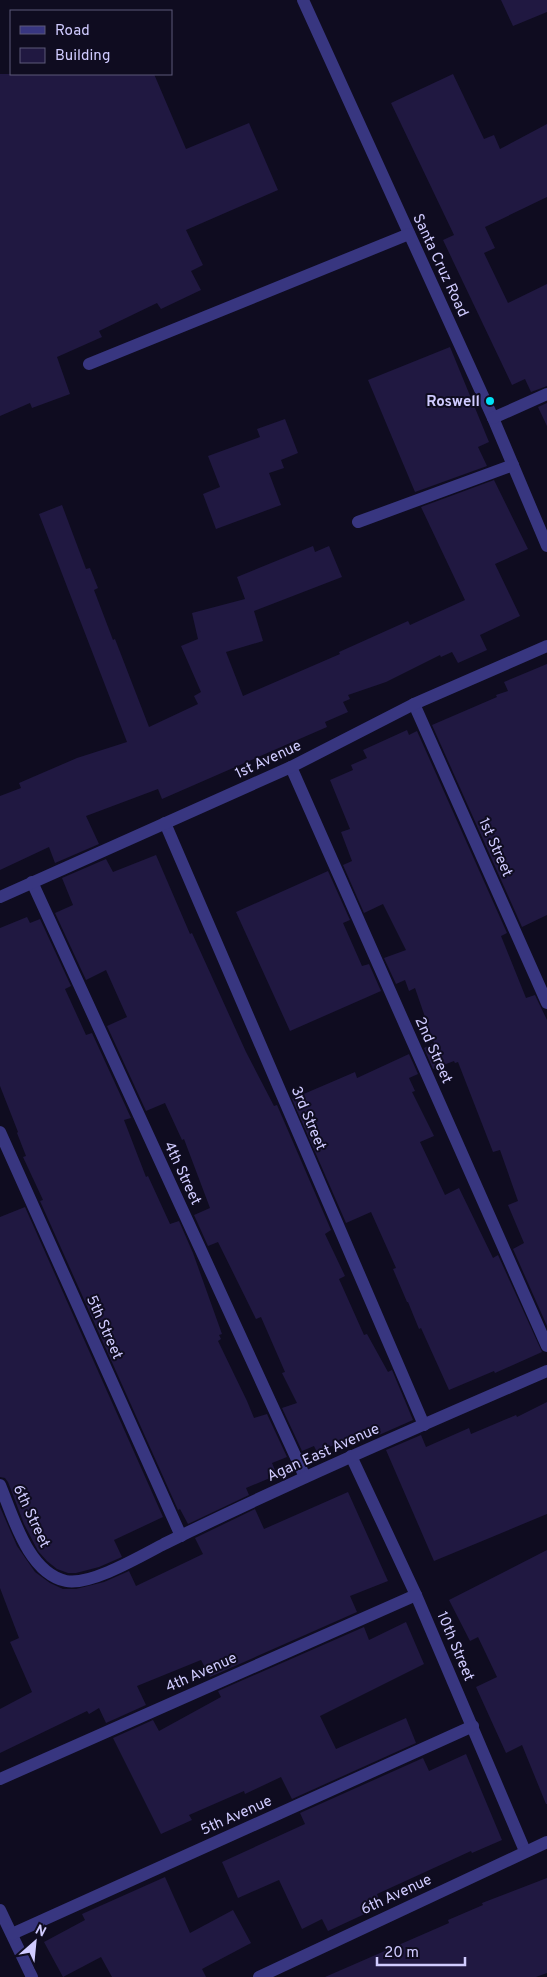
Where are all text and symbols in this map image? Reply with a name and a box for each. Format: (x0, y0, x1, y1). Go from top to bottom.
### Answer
legend (10, 10, 172, 75)
text: Road (55, 22, 90, 41)
text: Building (55, 47, 110, 66)
street label: Santa Cruz Road (407, 211, 472, 320)
place label: Roswell (426, 393, 480, 412)
marker: Roswell (484, 395, 496, 407)
street label: 1st Avenue (232, 737, 305, 784)
street label: 1st Street (473, 815, 516, 880)
street label: 2nd Street (409, 1014, 456, 1087)
street label: 3rd Street (286, 1084, 330, 1153)
street label: 4th Street (159, 1139, 205, 1208)
street label: 5th Street (81, 1293, 126, 1363)
street label: Agan East Avenue (264, 1420, 383, 1487)
street label: 6th Street (8, 1482, 54, 1551)
street label: 10th Street (431, 1609, 478, 1684)
street label: 4th Avenue (163, 1649, 240, 1698)
street label: 5th Avenue (198, 1792, 275, 1841)
street label: 6th Avenue (358, 1871, 435, 1920)
north arrow (10, 1917, 60, 1967)
text: N (32, 1922, 49, 1942)
scale bar (377, 1934, 464, 1966)
text: 20 m (384, 1944, 419, 1963)

